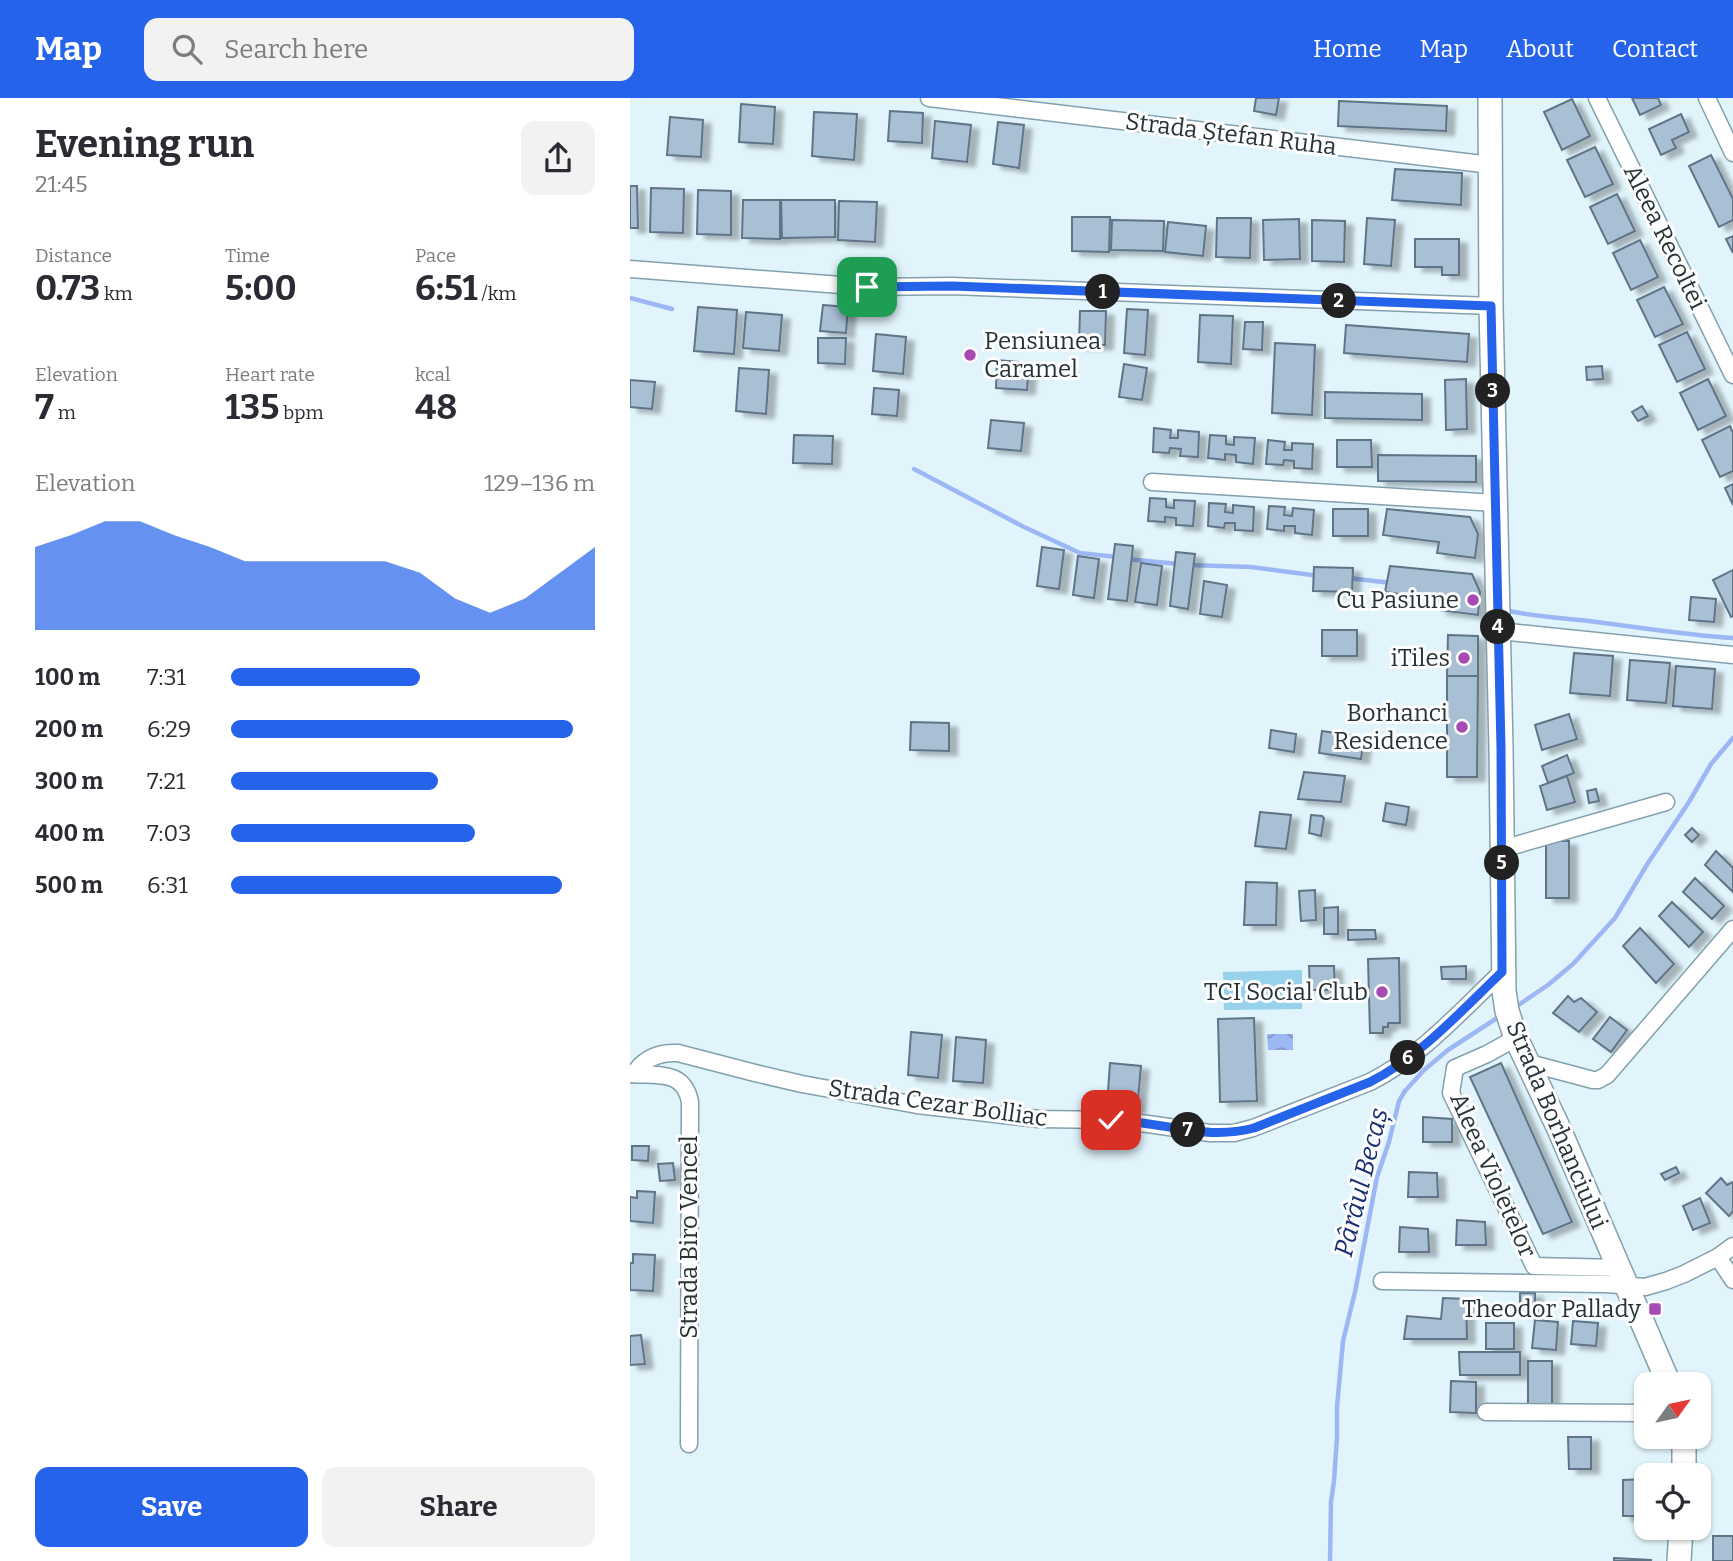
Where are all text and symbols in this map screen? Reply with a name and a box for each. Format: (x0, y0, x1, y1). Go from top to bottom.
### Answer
search box (144, 18, 634, 81)
text: Map (35, 29, 102, 69)
icon: search (168, 30, 206, 68)
text: Search here (224, 34, 368, 65)
text: Home (1313, 35, 1382, 63)
text: Map (1420, 35, 1468, 63)
text: About (1506, 35, 1574, 63)
text: Contact (1612, 35, 1698, 63)
street label: Strada Ștefan Ruha (1124, 107, 1338, 162)
text: Evening run (35, 121, 254, 167)
button: share (521, 121, 595, 195)
street label: Aleea Recoltei (1618, 160, 1712, 314)
text: 21:45 (35, 170, 87, 198)
text: Distance (35, 244, 112, 267)
text: Time (225, 244, 270, 267)
text: Pace (415, 244, 456, 267)
pin (837, 257, 897, 317)
text: 0.73 (35, 267, 100, 309)
text: 5:00 (225, 267, 297, 309)
text: 6:51 (415, 267, 478, 309)
icon: arrive (848, 268, 886, 306)
pin: 1 (1086, 274, 1120, 310)
text: 1 (1098, 280, 1107, 303)
text: km (100, 282, 133, 305)
text: /km (478, 282, 516, 305)
pin: 2 (1322, 284, 1356, 318)
text: 2 (1333, 289, 1344, 312)
place label: Pensiunea Caramel (984, 327, 1101, 383)
marker: Pensiunea Caramel (962, 347, 978, 363)
text: Elevation (35, 363, 118, 386)
text: Heart rate (225, 363, 315, 386)
text: kcal (415, 363, 450, 386)
pin: 3 (1476, 374, 1510, 408)
text: 3 (1487, 379, 1498, 402)
text: 7 (35, 386, 54, 428)
text: 135 (225, 386, 279, 428)
text: 48 (415, 386, 457, 428)
text: m (54, 401, 76, 424)
text: bpm (279, 401, 324, 424)
text: Elevation (35, 469, 135, 497)
text: 129–136 m (484, 469, 595, 497)
place label: Cu Pasiune (1336, 586, 1459, 614)
marker: Cu Pasiune (1465, 592, 1481, 608)
pin: 4 (1480, 610, 1516, 644)
text: 4 (1492, 615, 1503, 638)
place label: iTiles (1391, 644, 1450, 672)
marker: iTiles (1456, 650, 1472, 666)
text: 100 m (35, 663, 100, 691)
text: 7:31 (147, 663, 186, 691)
place label: Borhanci Residence (1333, 699, 1448, 755)
text: 200 m (35, 715, 103, 743)
text: 6:29 (147, 715, 191, 743)
marker: Borhanci Residence (1454, 719, 1470, 735)
text: 300 m (35, 767, 104, 795)
text: 7:21 (147, 767, 185, 795)
text: 400 m (35, 819, 104, 847)
text: 7:03 (147, 819, 191, 847)
pin: 5 (1484, 846, 1520, 880)
text: 5 (1496, 851, 1507, 874)
text: 500 m (35, 871, 103, 899)
text: 6:31 (147, 871, 188, 899)
place label: TCI Social Club (1204, 978, 1368, 1006)
marker: TCI Social Club (1374, 984, 1390, 1000)
street label: Strada Borhanciului (1501, 1017, 1613, 1233)
pin: 6 (1390, 1040, 1426, 1076)
text: 6 (1402, 1046, 1413, 1069)
street label: Strada Cezar Bolliac (827, 1074, 1049, 1132)
street label: Aleea Violetelor (1444, 1088, 1542, 1262)
pin (1081, 1090, 1141, 1150)
icon: check (1092, 1101, 1130, 1139)
water label: Pârâul Becaș (1328, 1105, 1395, 1260)
pin: 7 (1170, 1112, 1206, 1148)
text: 7 (1182, 1118, 1193, 1141)
street label: Strada Biro Vencel (675, 1135, 703, 1339)
place label: Theodor Pallady (1462, 1295, 1641, 1323)
marker: Theodor Pallady (1647, 1301, 1663, 1317)
north arrow (1634, 1372, 1712, 1449)
map controls (1634, 1372, 1711, 1540)
button: locate (1634, 1463, 1711, 1540)
button: Save (35, 1467, 308, 1547)
button: Share (322, 1467, 595, 1547)

